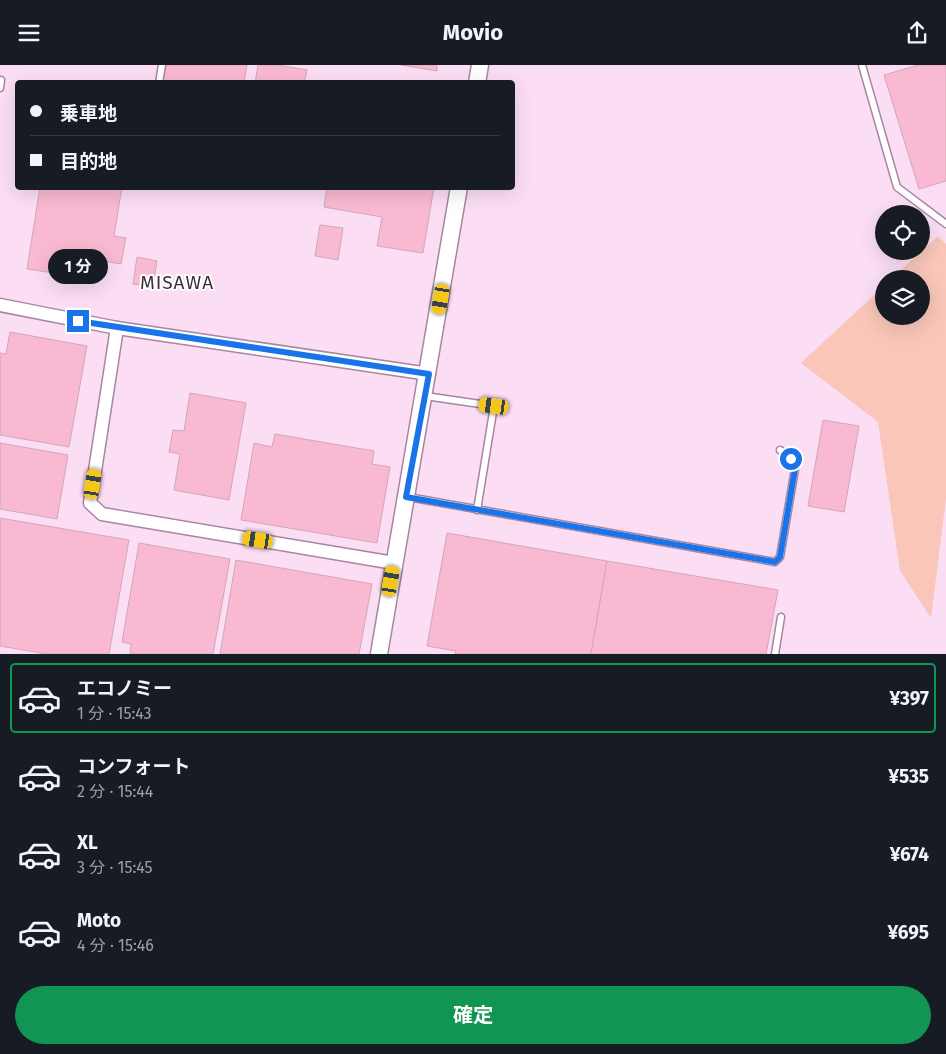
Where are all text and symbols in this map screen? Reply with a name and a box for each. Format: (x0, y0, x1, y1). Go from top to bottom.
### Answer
icon: menu (15, 19, 43, 47)
text: Movio (443, 19, 503, 46)
icon: share (903, 19, 931, 47)
text: 乗車地 (60, 102, 117, 125)
text: 目的地 (60, 150, 117, 173)
map controls (875, 205, 930, 325)
button: locate (875, 205, 930, 260)
callout: 1 分 (48, 249, 108, 283)
text: 1 分 (64, 257, 92, 276)
button: layers (875, 270, 930, 325)
district label: MISAWA (140, 271, 214, 294)
car (431, 283, 450, 315)
route end (67, 310, 89, 332)
car (478, 396, 509, 416)
route start (780, 448, 802, 470)
car (83, 468, 102, 500)
car (242, 530, 273, 550)
car (381, 565, 400, 597)
icon: car (17, 676, 62, 721)
text: エコノミー (77, 677, 172, 700)
text: ¥397 (890, 687, 929, 710)
text: 1 分 · 15:43 (77, 704, 151, 723)
icon: car (17, 754, 62, 799)
text: コンフォート (77, 755, 190, 778)
text: ¥535 (888, 765, 929, 788)
text: 2 分 · 15:44 (77, 782, 153, 801)
text: XL (77, 831, 98, 854)
icon: car (17, 832, 62, 877)
text: ¥674 (890, 843, 929, 866)
text: 3 分 · 15:45 (77, 858, 153, 877)
text: Moto (77, 909, 121, 932)
icon: car (17, 910, 62, 955)
text: ¥695 (888, 921, 929, 944)
text: 4 分 · 15:46 (77, 936, 154, 955)
button: 確定 (15, 986, 931, 1044)

